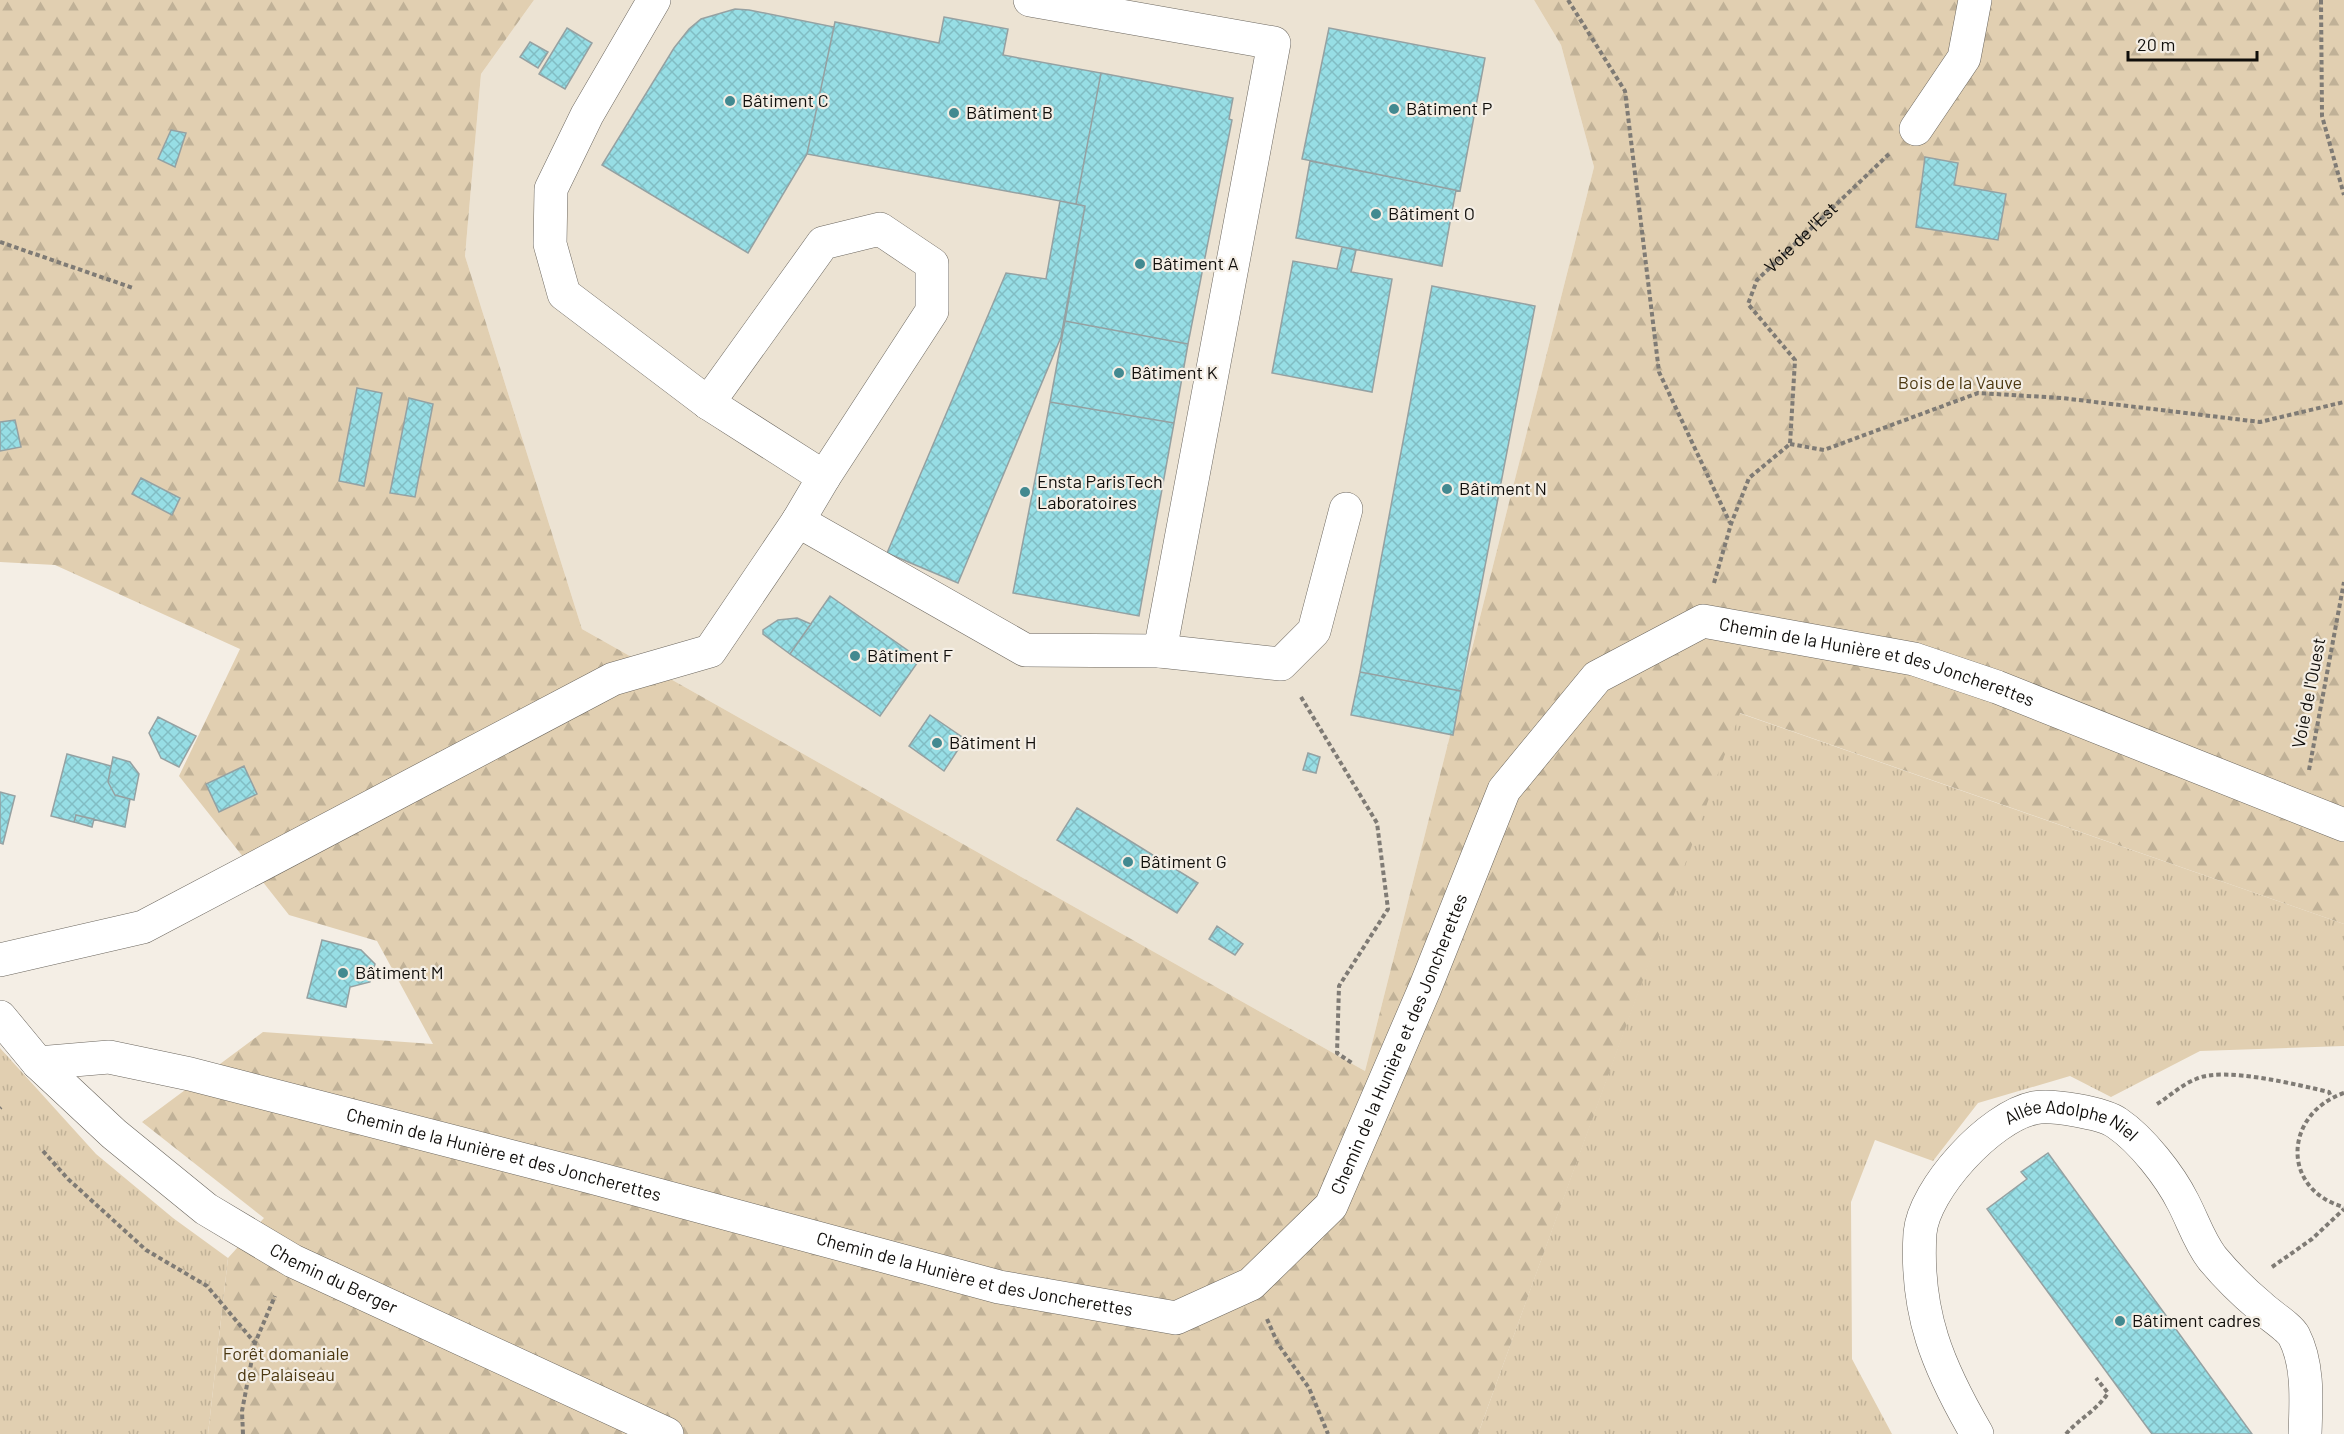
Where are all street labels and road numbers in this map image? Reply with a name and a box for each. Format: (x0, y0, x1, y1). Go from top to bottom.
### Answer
street label: Voie de l'Est (1759, 197, 1842, 277)
street label: Chemin de la Hunière et des Joncherettes (1718, 612, 2038, 711)
street label: Voie de l'Ouest (2287, 636, 2330, 750)
street label: Chemin de la Hunière et des Joncherettes (1325, 890, 1472, 1198)
street label: Allée Adolphe Niel (2000, 1095, 2143, 1145)
street label: Chemin de la Hunière et des Joncherettes (344, 1103, 664, 1205)
street label: Chemin de la Hunière et des Joncherettes (814, 1226, 1135, 1320)
street label: Chemin du Berger (266, 1238, 402, 1318)

